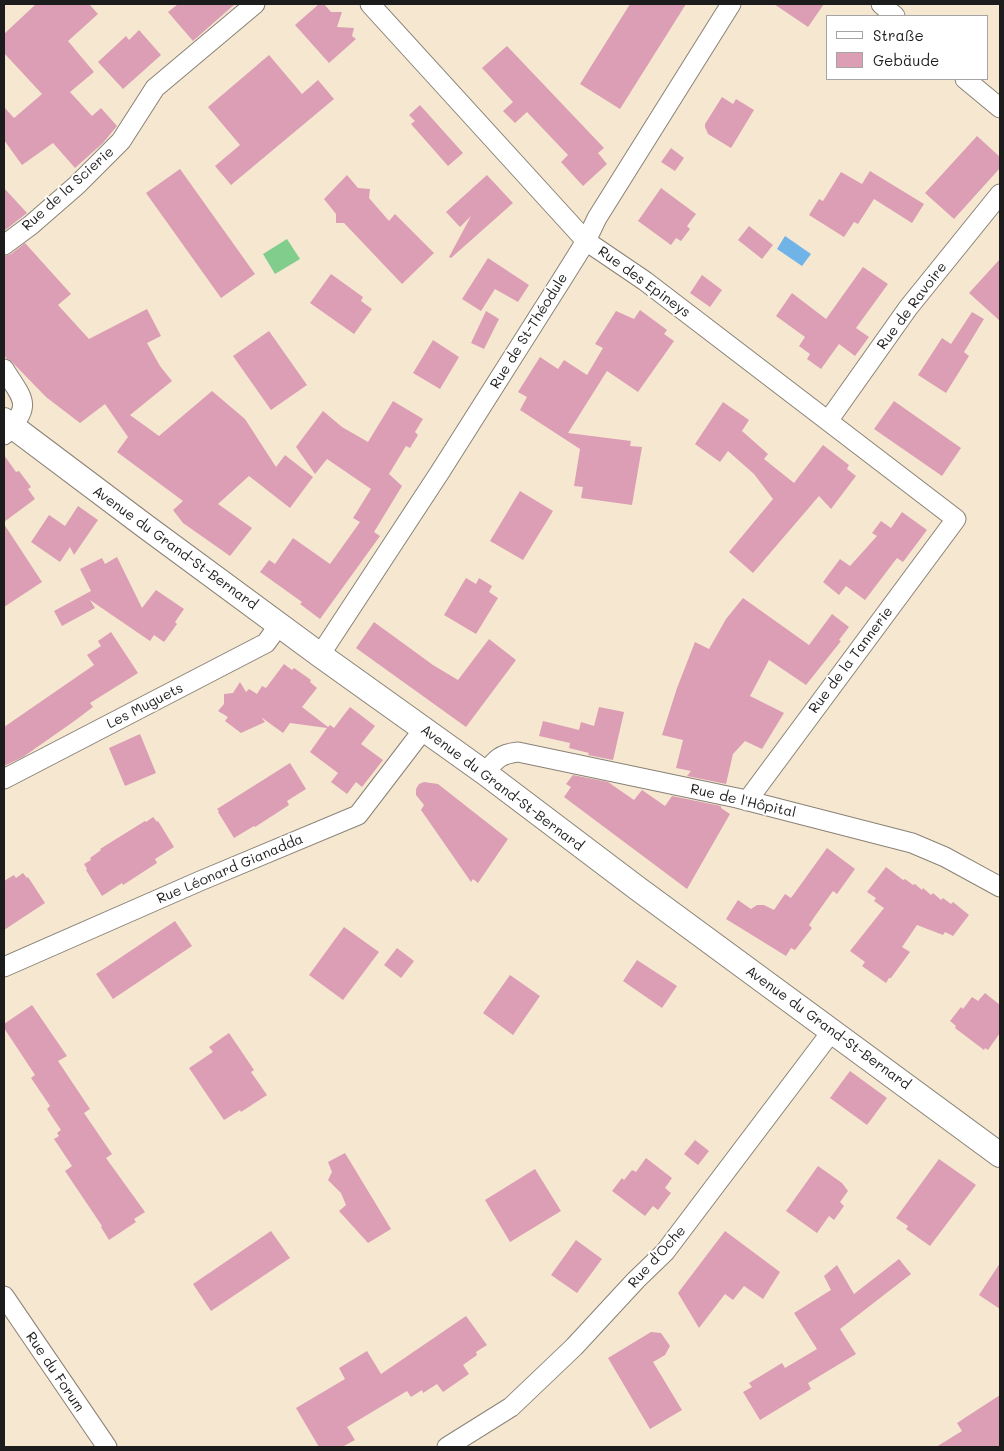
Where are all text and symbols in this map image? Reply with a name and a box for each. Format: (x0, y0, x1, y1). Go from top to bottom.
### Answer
legend (826, 15, 989, 80)
text: Straße (873, 25, 924, 45)
text: Gebäude (873, 50, 939, 70)
street label: Rue de la Scierie (19, 143, 117, 235)
street label: Rue des Epineys (595, 243, 693, 321)
street label: Rue de Ravoire (874, 259, 950, 353)
street label: Rue de St-Théodule (487, 270, 571, 392)
street label: Avenue du Grand-St-Bernard (89, 483, 261, 613)
street label: Rue de la Tannerie (805, 603, 897, 717)
street label: Les Muguets (104, 680, 186, 732)
street label: Avenue du Grand-St-Bernard (417, 721, 587, 855)
street label: Rue de l'Hôpital (688, 781, 798, 821)
street label: Rue Léonard Gianadda (154, 831, 306, 907)
street label: Avenue du Grand-St-Bernard (742, 963, 914, 1093)
street label: Rue d'Oche (625, 1223, 689, 1291)
street label: Rue du Forum (22, 1329, 88, 1415)

